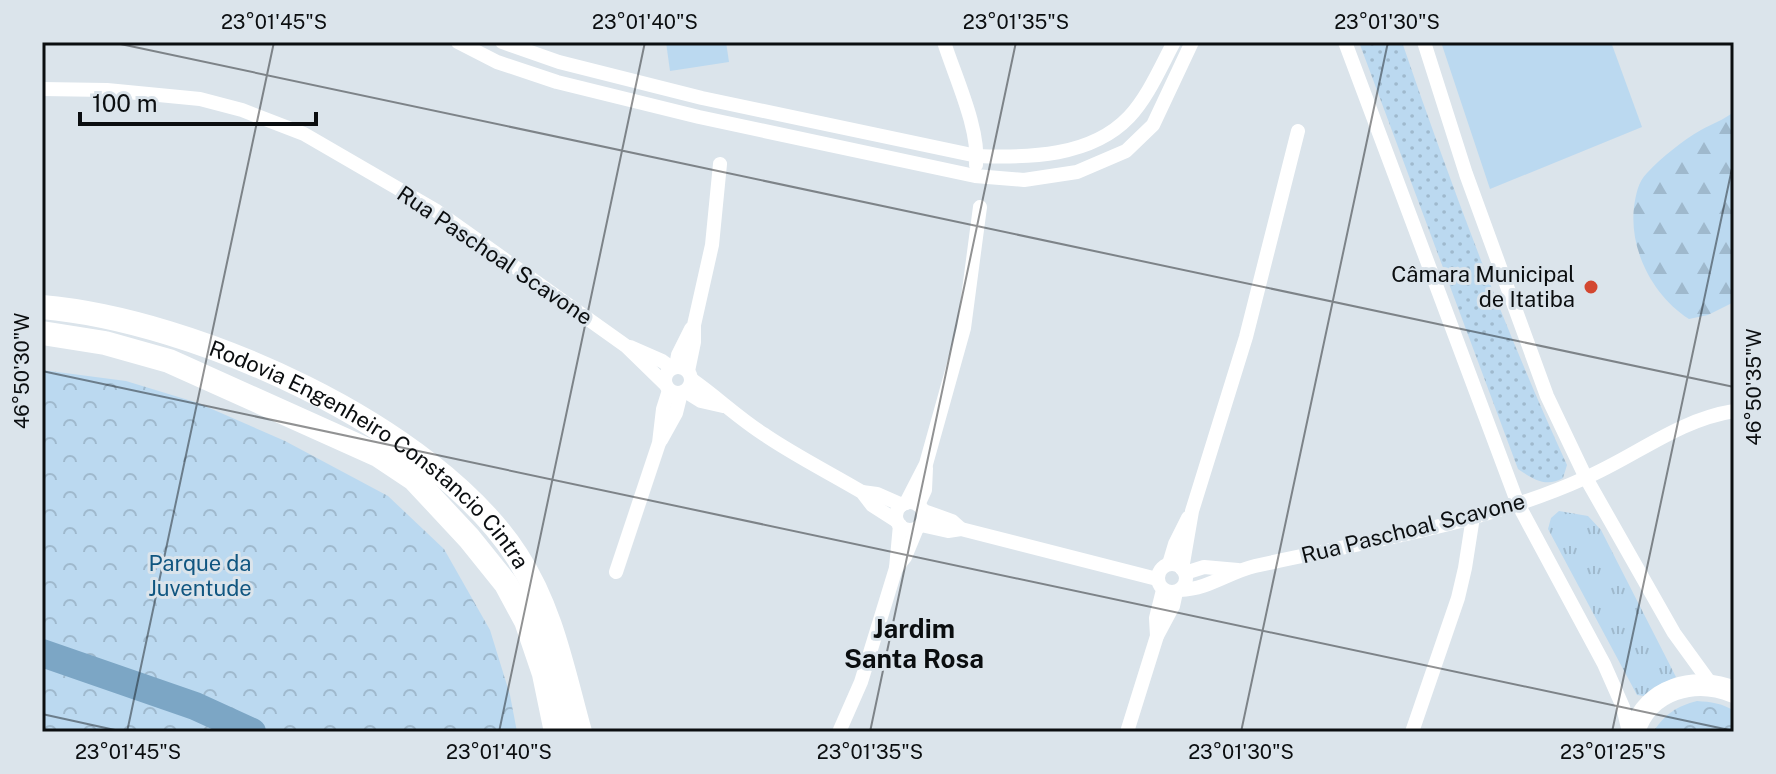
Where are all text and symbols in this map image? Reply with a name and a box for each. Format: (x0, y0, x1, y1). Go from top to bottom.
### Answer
text: 23°01'45"S (221, 10, 327, 34)
text: 23°01'40"S (592, 10, 698, 34)
text: 23°01'35"S (963, 10, 1069, 34)
text: 23°01'30"S (1334, 10, 1440, 34)
scale bar (80, 76, 316, 126)
text: 100 m (92, 89, 158, 117)
street label: Rua Paschoal Scavone (392, 180, 598, 330)
place label: Câmara Municipal de Itatiba (1391, 261, 1575, 312)
marker: Câmara Municipal de Itatiba (1582, 278, 1600, 296)
text: 46°50'30"W (10, 313, 34, 429)
text: 46°50'35"W (1742, 328, 1766, 446)
street label: Rodovia Engenheiro Constancio Cintra (206, 335, 535, 573)
street label: Rua Paschoal Scavone (1298, 488, 1528, 568)
park label: Parque da Juventude (148, 550, 252, 601)
district label: Jardim Santa Rosa (844, 613, 984, 674)
text: 23°01'45"S (75, 740, 181, 764)
text: 23°01'40"S (446, 740, 552, 764)
text: 23°01'35"S (817, 740, 923, 764)
text: 23°01'30"S (1188, 740, 1294, 764)
text: 23°01'25"S (1560, 740, 1666, 764)

